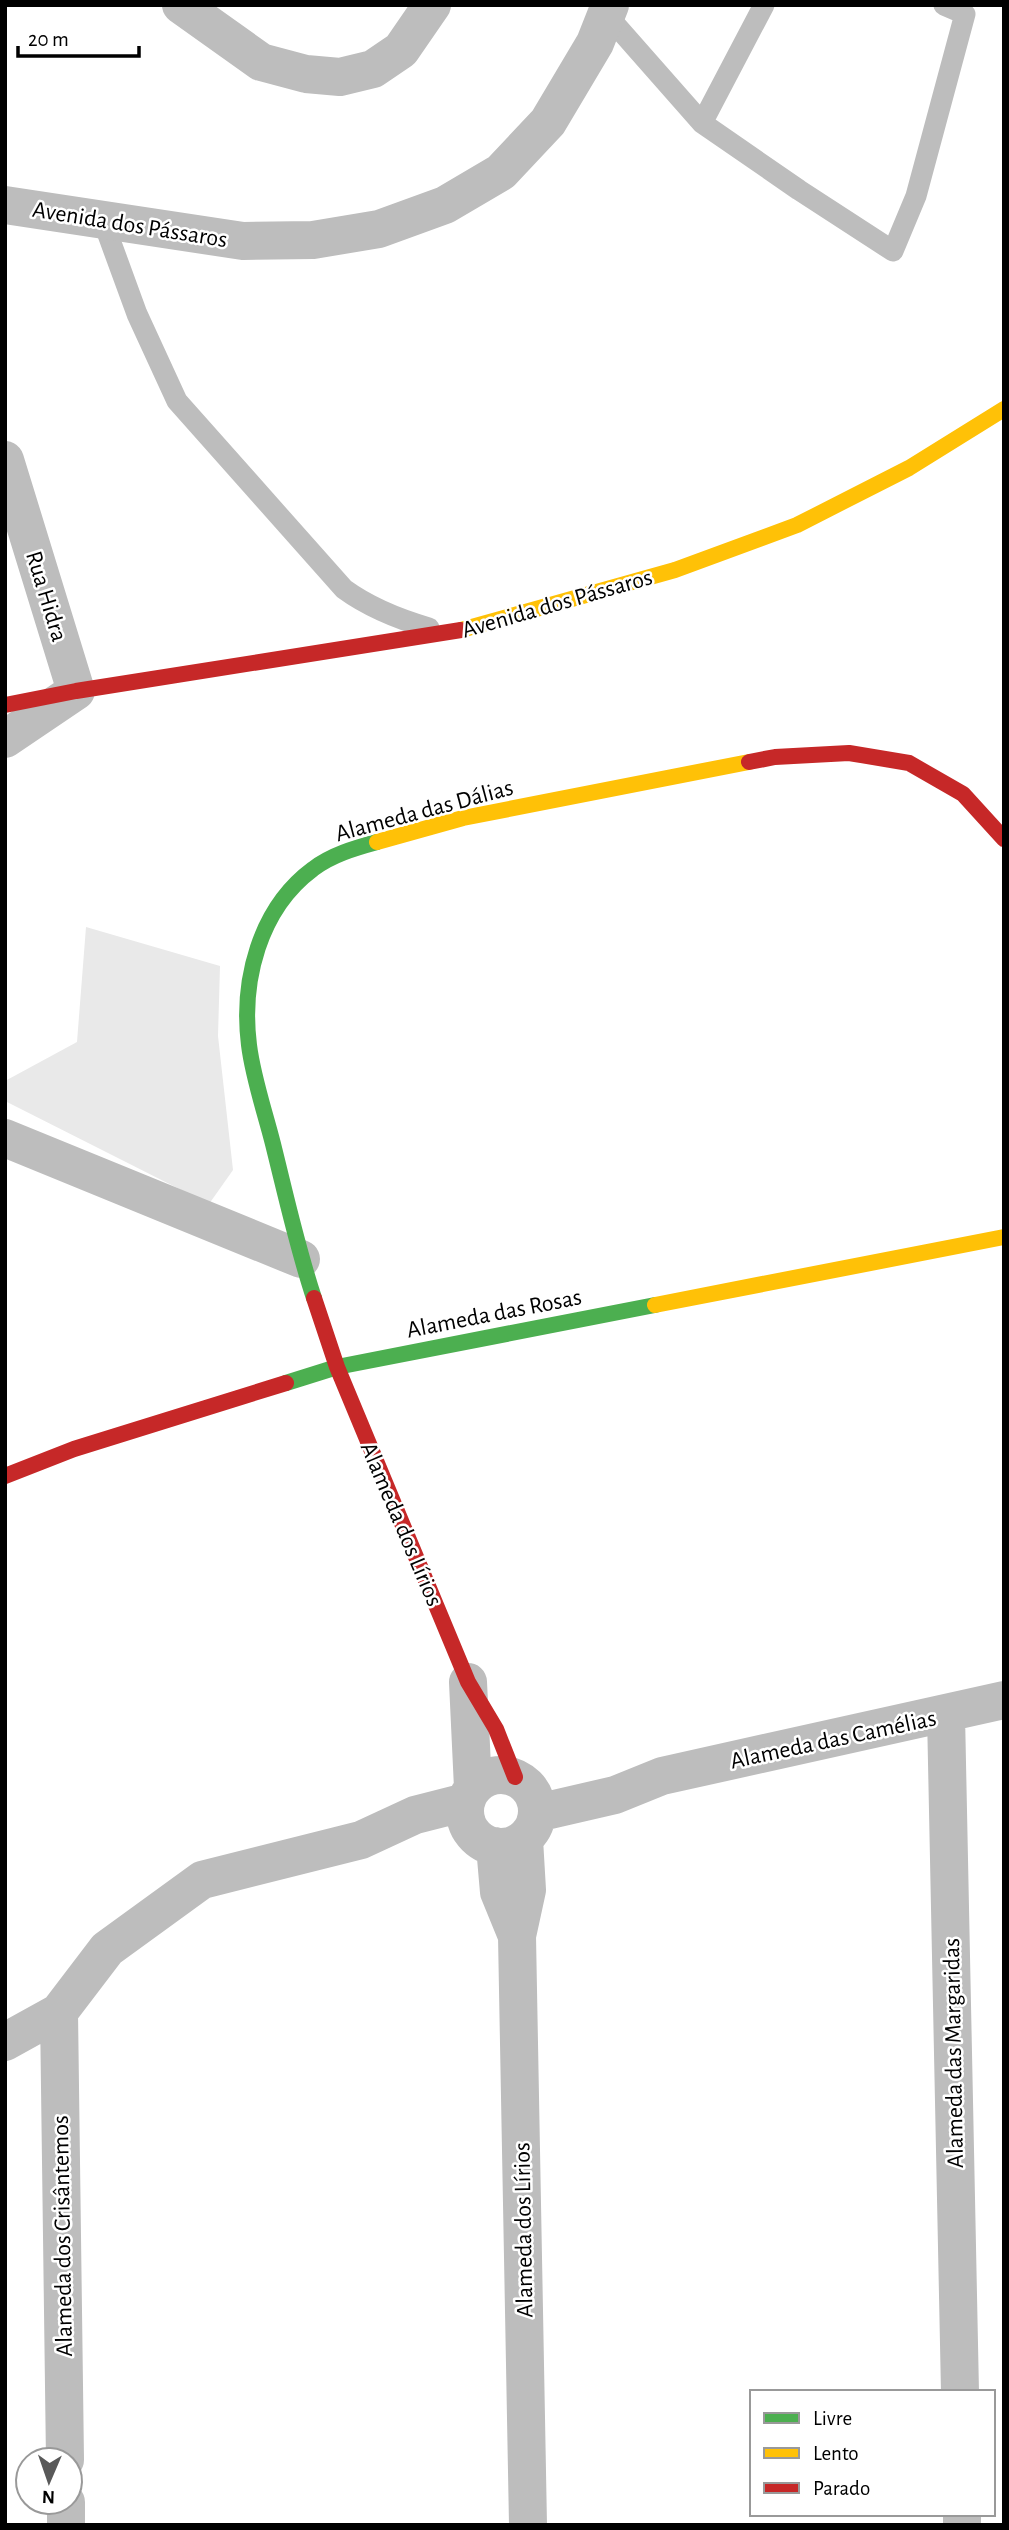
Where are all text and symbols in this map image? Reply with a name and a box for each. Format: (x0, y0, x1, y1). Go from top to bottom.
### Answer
scale bar (18, 14, 138, 58)
text: 20 m (28, 29, 69, 50)
street label: Avenida dos Pássaros (31, 198, 229, 252)
street label: Rua Hidra (21, 548, 71, 644)
street label: Avenida dos Pássaros (459, 565, 655, 643)
street label: Alameda das Dálias (333, 776, 516, 846)
street label: Alameda das Rosas (405, 1285, 584, 1343)
street label: Alameda dos Lírios (356, 1439, 446, 1610)
street label: Alameda das Camélias (728, 1706, 938, 1774)
street label: Alameda das Margaridas (940, 1938, 968, 2168)
street label: Alameda dos Crisântemos (49, 2115, 77, 2357)
street label: Alameda dos Lírios (510, 2142, 538, 2318)
legend (750, 2390, 995, 2516)
text: Livre (813, 2408, 852, 2429)
text: Lento (813, 2443, 859, 2464)
north arrow (14, 2446, 84, 2516)
text: Parado (813, 2478, 870, 2499)
text: N (42, 2487, 55, 2506)

